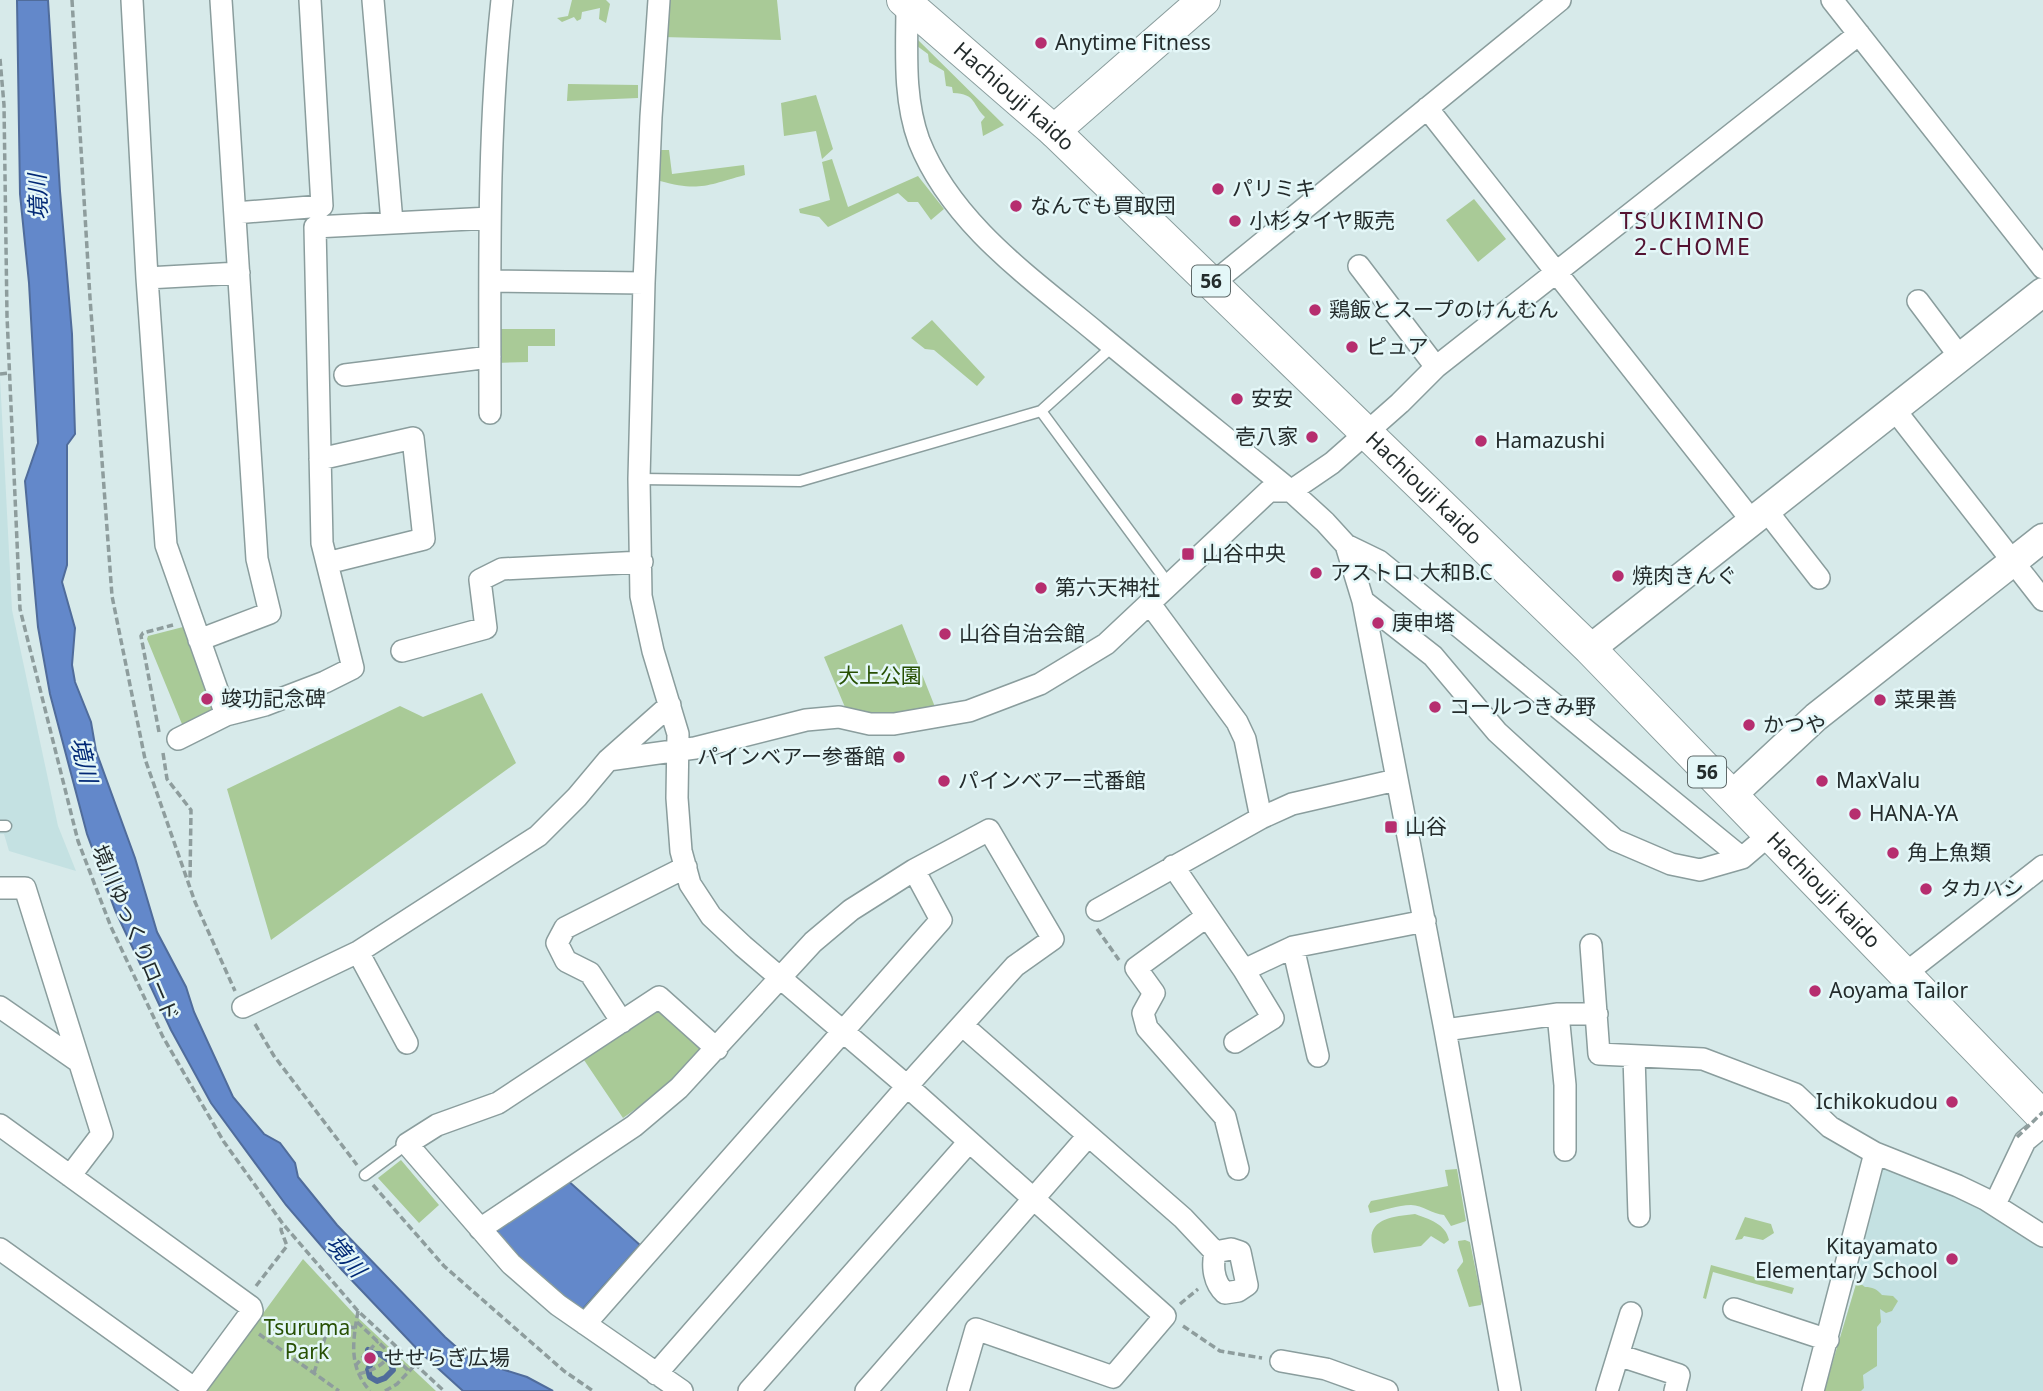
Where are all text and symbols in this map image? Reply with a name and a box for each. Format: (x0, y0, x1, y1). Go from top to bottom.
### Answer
place label: Anytime Fitness (1055, 28, 1211, 56)
street label: Hachiouji kaido (948, 35, 1081, 156)
marker: Anytime Fitness (1033, 35, 1049, 51)
water label: 境川 (20, 170, 54, 221)
place label: パリミキ (1232, 174, 1316, 202)
marker: パリミキ (1210, 181, 1226, 197)
place label: なんでも買取団 (1030, 191, 1176, 219)
marker: なんでも買取団 (1008, 198, 1024, 214)
district label: TSUKIMINO 2-CHOME (1620, 204, 1766, 262)
place label: 小杉タイヤ販売 (1249, 206, 1395, 234)
marker: 小杉タイヤ販売 (1227, 213, 1243, 229)
road number: 56 (1192, 266, 1230, 296)
place label: 鶏飯とスープのけんむん (1329, 295, 1559, 323)
marker: 鶏飯とスープのけんむん (1307, 302, 1323, 318)
place label: ピュア (1366, 332, 1429, 360)
marker: ピュア (1344, 339, 1360, 355)
place label: 安安 (1251, 384, 1293, 412)
marker: 安安 (1229, 391, 1245, 407)
place label: 壱八家 (1235, 422, 1298, 450)
street label: Hachiouji kaido (1360, 425, 1489, 550)
place label: Hamazushi (1495, 426, 1605, 454)
marker: 壱八家 (1304, 429, 1320, 445)
marker: Hamazushi (1473, 433, 1489, 449)
place label: 山谷中央 (1202, 539, 1286, 567)
marker: 山谷中央 (1180, 546, 1196, 562)
place label: アストロ 大和B.C (1330, 558, 1493, 586)
place label: 焼肉きんぐ (1632, 561, 1737, 589)
marker: アストロ 大和B.C (1308, 565, 1324, 581)
marker: 焼肉きんぐ (1610, 568, 1626, 584)
place label: 第六天神社 (1055, 573, 1160, 601)
marker: 第六天神社 (1033, 580, 1049, 596)
place label: 庚申塔 (1392, 608, 1455, 636)
marker: 庚申塔 (1370, 615, 1386, 631)
place label: 山谷自治会館 (959, 619, 1085, 647)
marker: 山谷自治会館 (937, 626, 953, 642)
park label: 大上公園 (838, 661, 922, 689)
place label: 竣功記念碑 (221, 684, 326, 712)
place label: 菜果善 (1894, 685, 1957, 713)
marker: 竣功記念碑 (199, 691, 215, 707)
place label: コールつきみ野 (1449, 692, 1596, 720)
marker: 菜果善 (1872, 692, 1888, 708)
marker: コールつきみ野 (1427, 699, 1443, 715)
place label: かつや (1763, 710, 1826, 738)
marker: かつや (1741, 717, 1757, 733)
water label: 境川 (64, 734, 106, 789)
place label: パインベアー参番館 (697, 742, 885, 770)
marker: パインベアー参番館 (891, 749, 907, 765)
road number: 56 (1688, 757, 1726, 788)
place label: パインベアー弍番館 (958, 766, 1146, 794)
place label: MaxValu (1836, 766, 1920, 794)
marker: パインベアー弍番館 (936, 773, 952, 789)
marker: MaxValu (1814, 773, 1830, 789)
place label: HANA-YA (1869, 799, 1959, 827)
marker: HANA-YA (1847, 806, 1863, 822)
place label: 山谷 (1405, 812, 1447, 840)
marker: 山谷 (1383, 819, 1399, 835)
street label: Hachiouji kaido (1761, 825, 1887, 954)
place label: 角上魚類 (1907, 838, 1991, 866)
street label: 境川ゆっくりロード (86, 840, 186, 1025)
marker: 角上魚類 (1885, 845, 1901, 861)
place label: タカハシ (1940, 874, 2024, 902)
marker: タカハシ (1918, 881, 1934, 897)
place label: Aoyama Tailor (1829, 976, 1968, 1004)
marker: Aoyama Tailor (1807, 983, 1823, 999)
place label: Ichikokudou (1816, 1087, 1938, 1115)
marker: Ichikokudou (1944, 1094, 1960, 1110)
water label: 境川 (320, 1227, 376, 1286)
place label: Kitayamato Elementary School (1755, 1232, 1938, 1284)
marker: Kitayamato Elementary School (1944, 1251, 1960, 1267)
park label: Tsuruma Park (264, 1313, 350, 1365)
place label: せせらぎ広場 (384, 1343, 510, 1371)
marker: せせらぎ広場 (362, 1350, 378, 1366)

